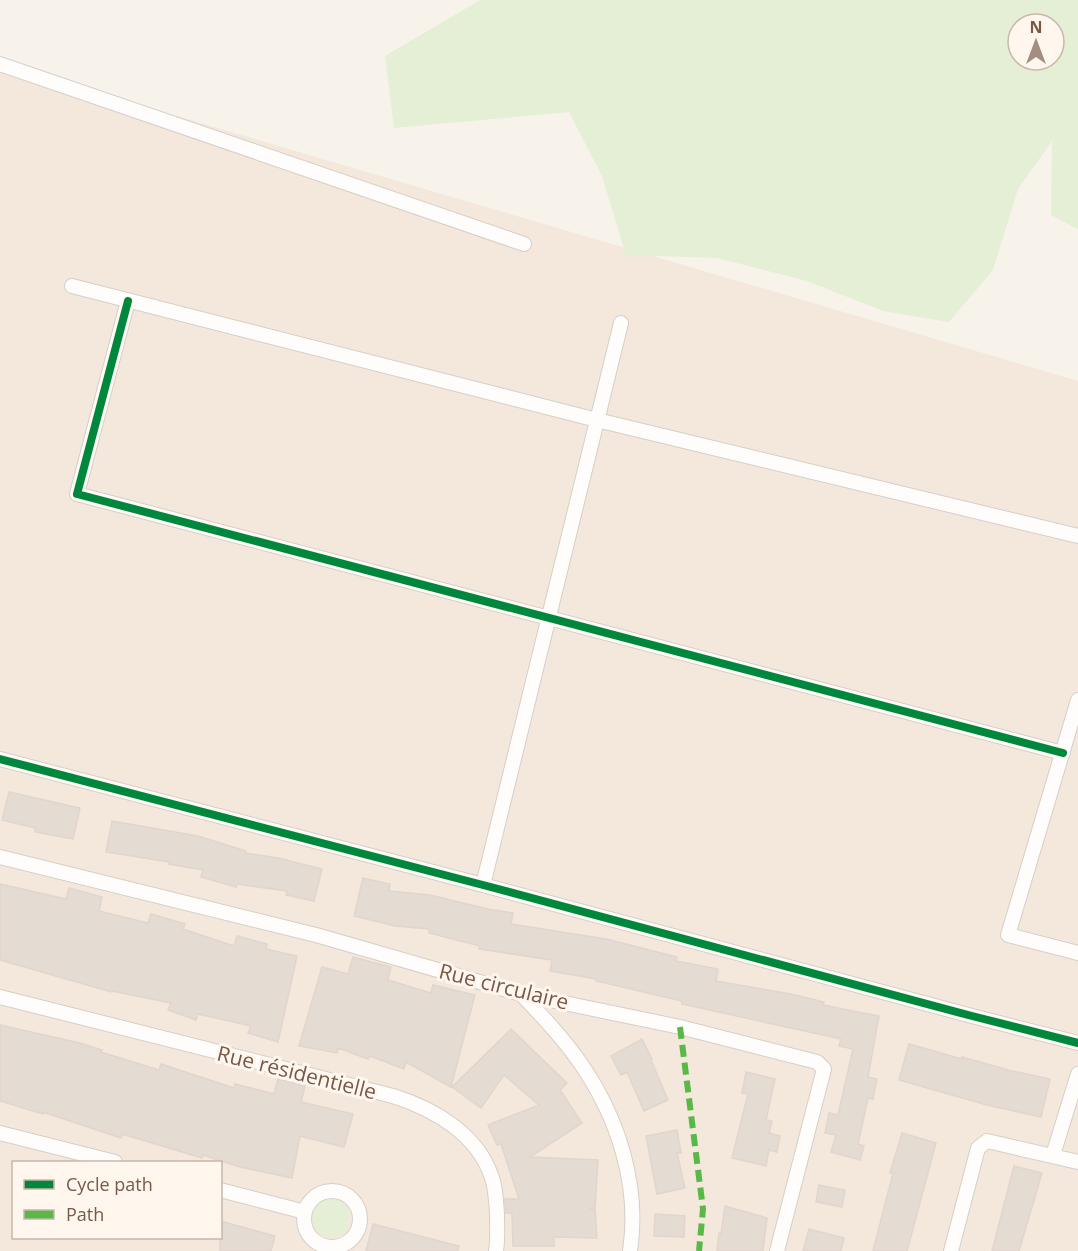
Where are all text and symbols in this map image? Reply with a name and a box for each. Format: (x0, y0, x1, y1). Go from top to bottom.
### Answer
north arrow (1006, 12, 1066, 72)
text: N (1029, 16, 1043, 38)
street label: Rue circulaire (436, 956, 572, 1016)
street label: Rue résidentielle (214, 1039, 380, 1105)
legend (12, 1161, 222, 1239)
text: Cycle path (66, 1172, 153, 1196)
text: Path (66, 1202, 104, 1226)

